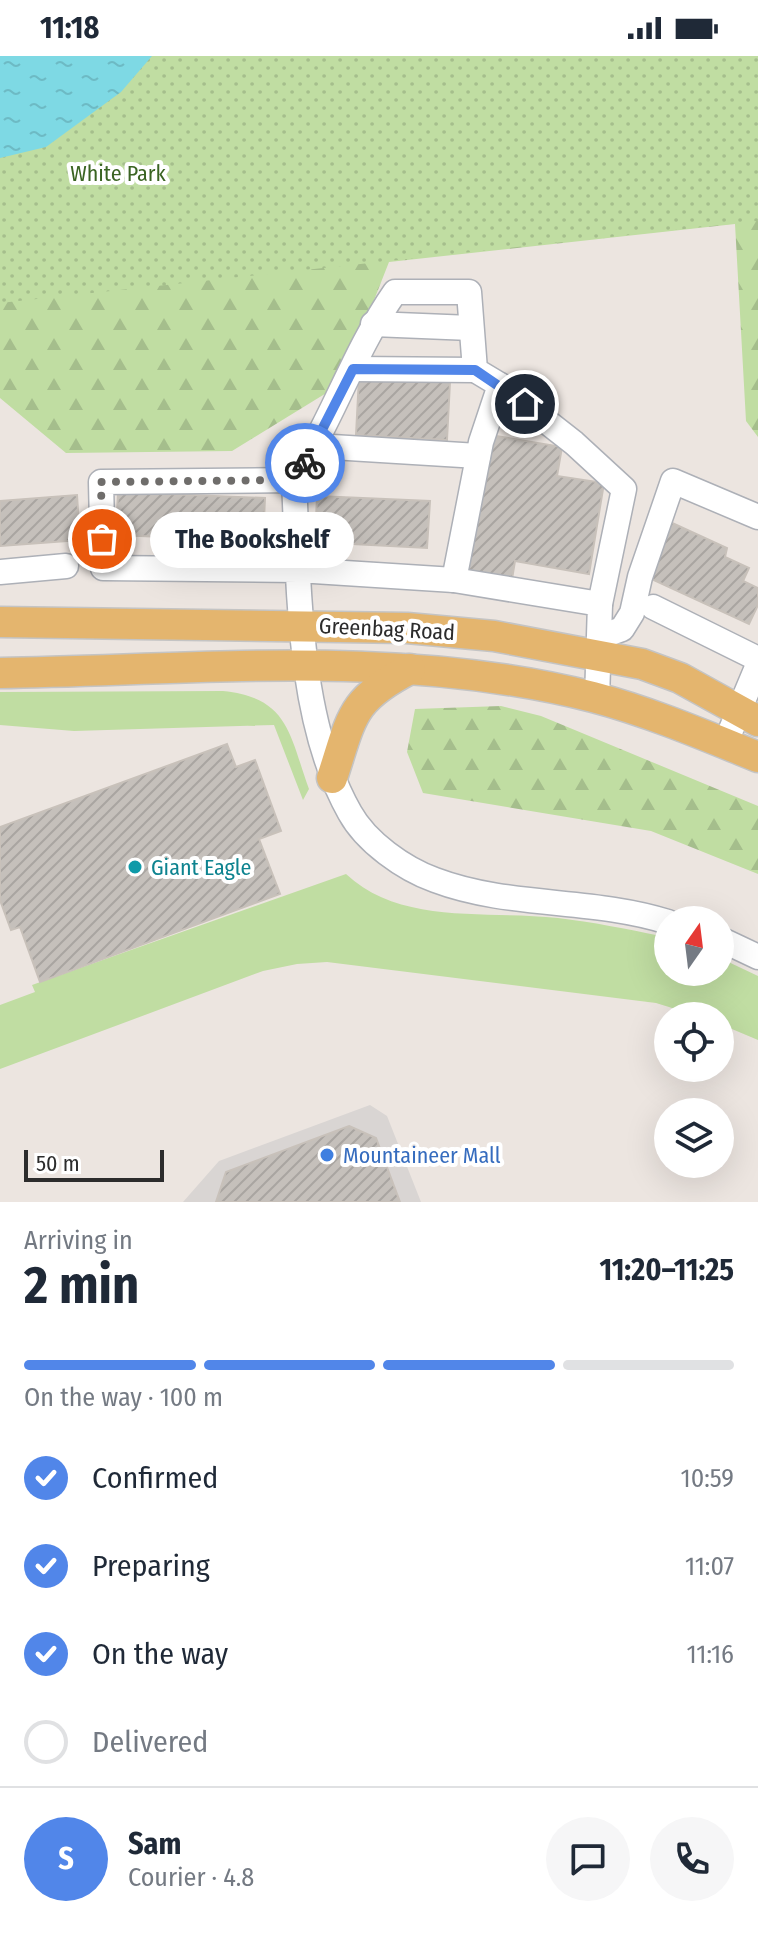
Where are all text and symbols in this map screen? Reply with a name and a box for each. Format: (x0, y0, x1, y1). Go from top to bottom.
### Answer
text: 11:18 (40, 10, 99, 46)
park label: White Park (70, 160, 167, 187)
pin (491, 370, 559, 438)
icon: home (503, 382, 547, 426)
courier (265, 423, 345, 503)
icon: bike (283, 441, 327, 485)
pin (68, 505, 136, 573)
callout: The Bookshelf (150, 511, 354, 567)
icon: bag (80, 517, 124, 561)
text: The Bookshelf (175, 524, 329, 555)
street label: Greenbag Road (318, 612, 456, 646)
place label: Giant Eagle (151, 854, 251, 881)
marker: Giant Eagle (126, 858, 144, 876)
north arrow (654, 906, 734, 986)
map controls (654, 906, 734, 1178)
button: locate (654, 1002, 734, 1082)
button: layers (654, 1098, 734, 1178)
place label: Mountaineer Mall (343, 1142, 501, 1169)
scale bar (24, 1146, 164, 1182)
marker: Mountaineer Mall (318, 1146, 336, 1164)
text: 50 m (36, 1150, 80, 1177)
text: Arriving in (24, 1225, 133, 1256)
text: 11:20–11:25 (600, 1252, 734, 1288)
text: 2 min (24, 1254, 139, 1317)
text: On the way · 100 m (24, 1382, 223, 1413)
icon: check (24, 1456, 68, 1500)
text: Confirmed (92, 1460, 218, 1496)
text: 10:59 (681, 1463, 734, 1494)
icon: check (24, 1544, 68, 1588)
text: Preparing (92, 1548, 210, 1584)
text: 11:07 (685, 1551, 734, 1582)
icon: check (24, 1632, 68, 1676)
text: On the way (92, 1636, 228, 1672)
text: 11:16 (687, 1639, 734, 1670)
text: Delivered (92, 1724, 208, 1760)
button: chat (546, 1817, 630, 1901)
button: phone (650, 1817, 734, 1901)
text: Sam (128, 1826, 181, 1862)
text: S (58, 1841, 74, 1877)
text: Courier · 4.8 (128, 1862, 254, 1893)

